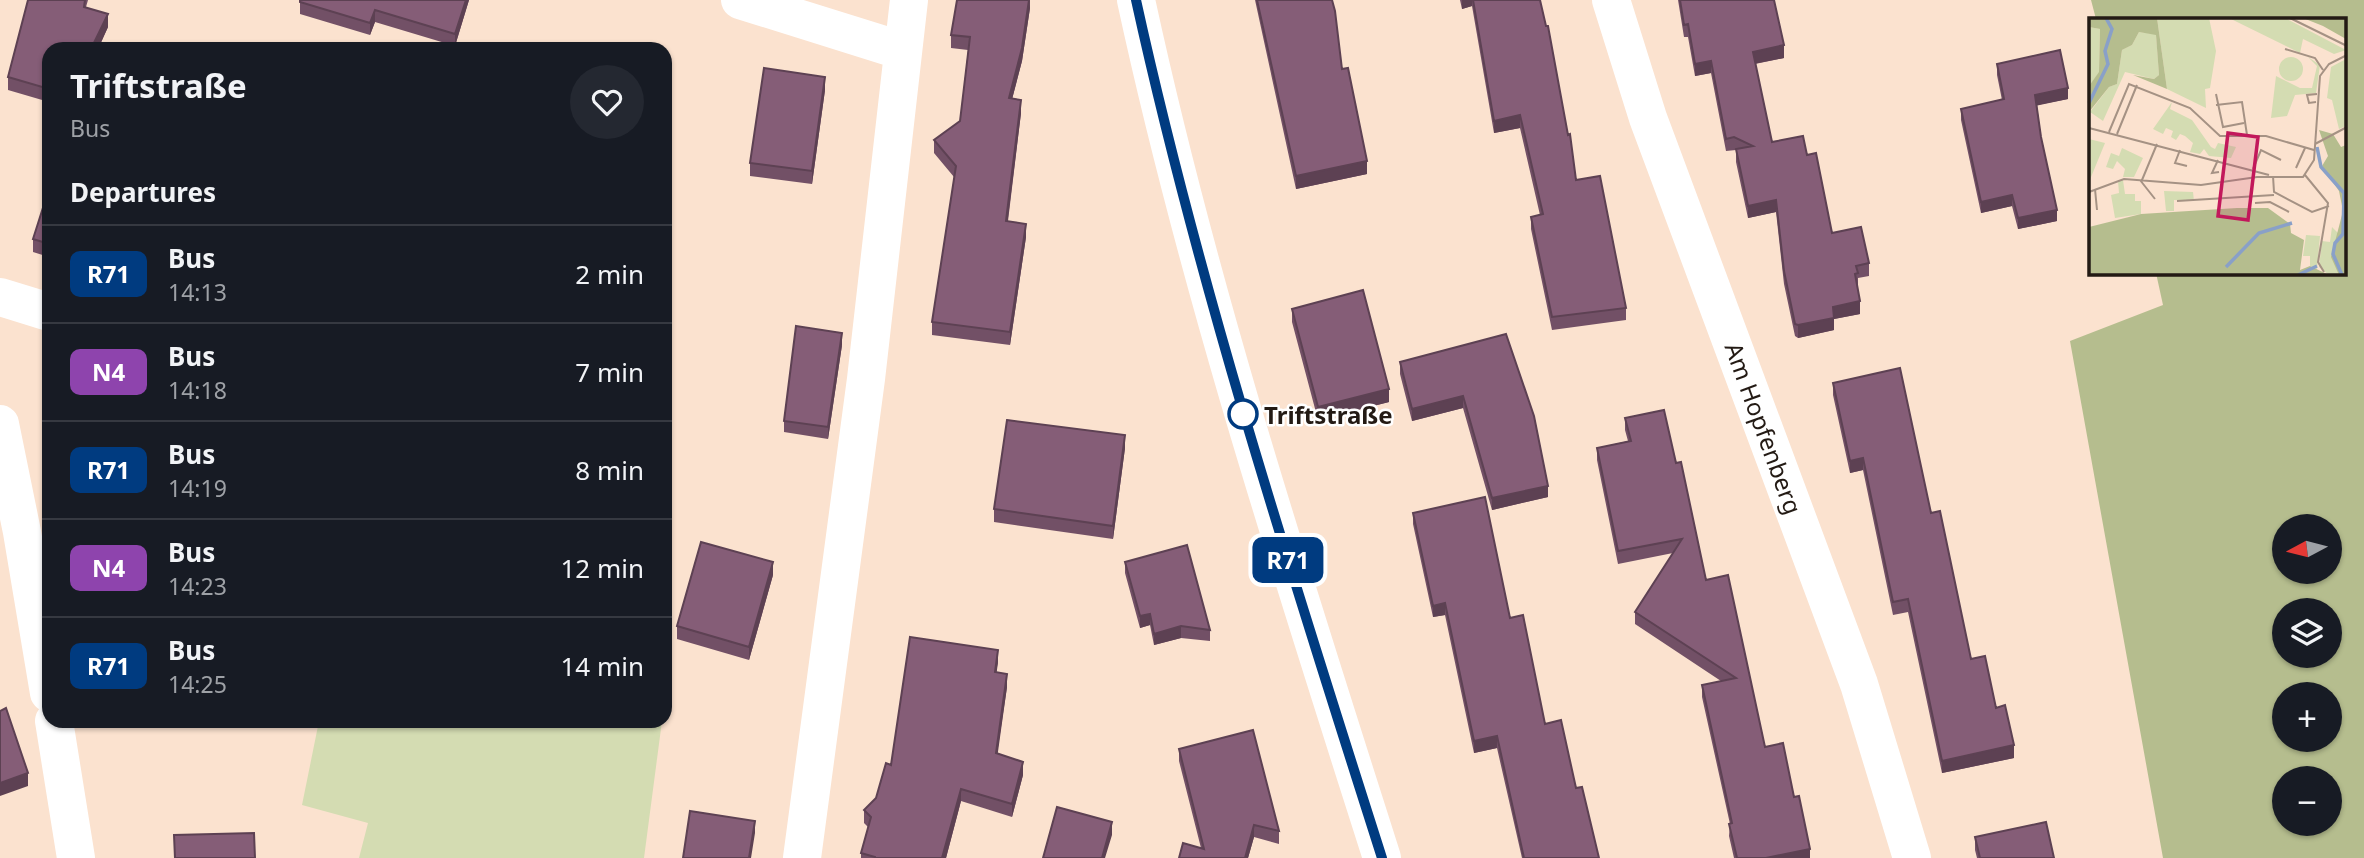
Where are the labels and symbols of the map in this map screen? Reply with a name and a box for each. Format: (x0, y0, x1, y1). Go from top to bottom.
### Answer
inset map (2089, 18, 2346, 275)
street label: Am Hopfenberg (1718, 338, 1810, 518)
place label: Triftstraße (1264, 398, 1393, 431)
marker: Triftstraße (1228, 399, 1258, 429)
north arrow (2272, 514, 2342, 584)
line badge: R71 (1248, 537, 1328, 583)

